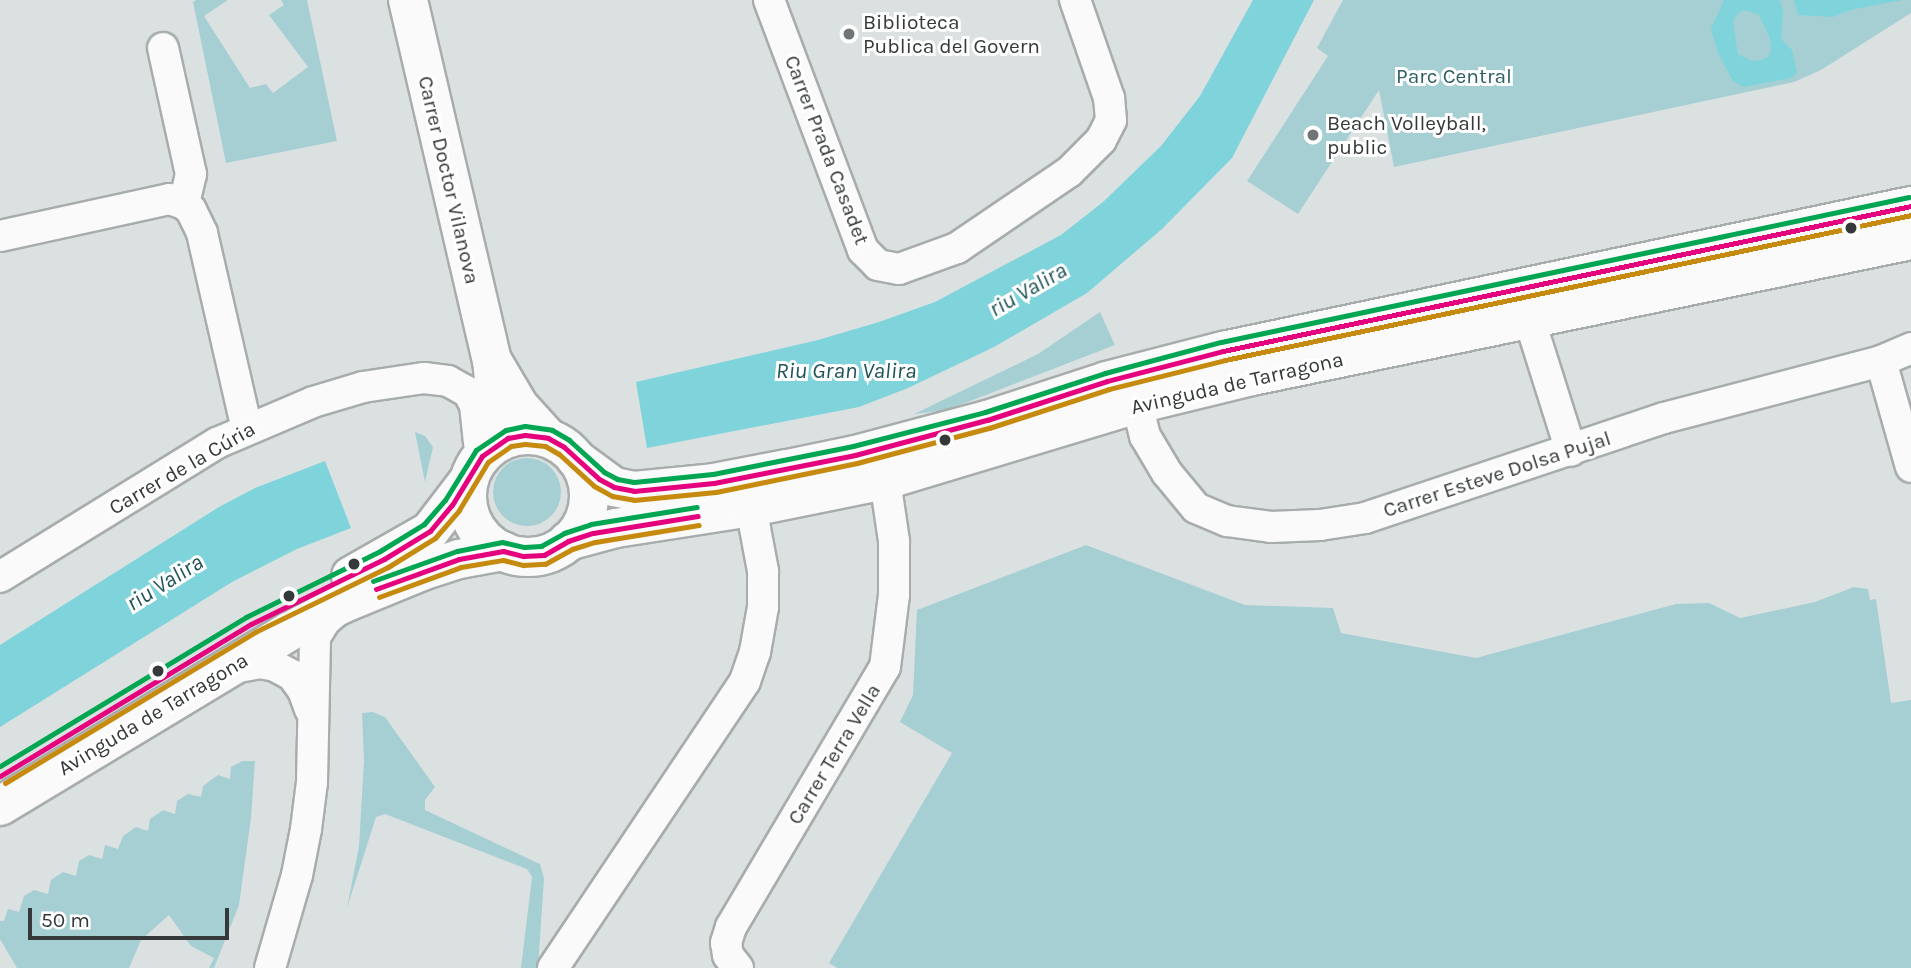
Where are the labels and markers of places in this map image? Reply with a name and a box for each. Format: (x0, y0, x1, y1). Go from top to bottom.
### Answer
place label: Biblioteca Publica del Govern (863, 9, 1040, 59)
marker: Biblioteca Publica del Govern (841, 26, 857, 42)
place label: Beach Volleyball, public (1327, 110, 1486, 160)
marker: Beach Volleyball, public (1305, 127, 1321, 143)
unlabelled marker (1844, 221, 1858, 235)
unlabelled marker (938, 433, 952, 447)
unlabelled marker (347, 557, 361, 571)
unlabelled marker (282, 589, 296, 603)
unlabelled marker (151, 664, 165, 678)

